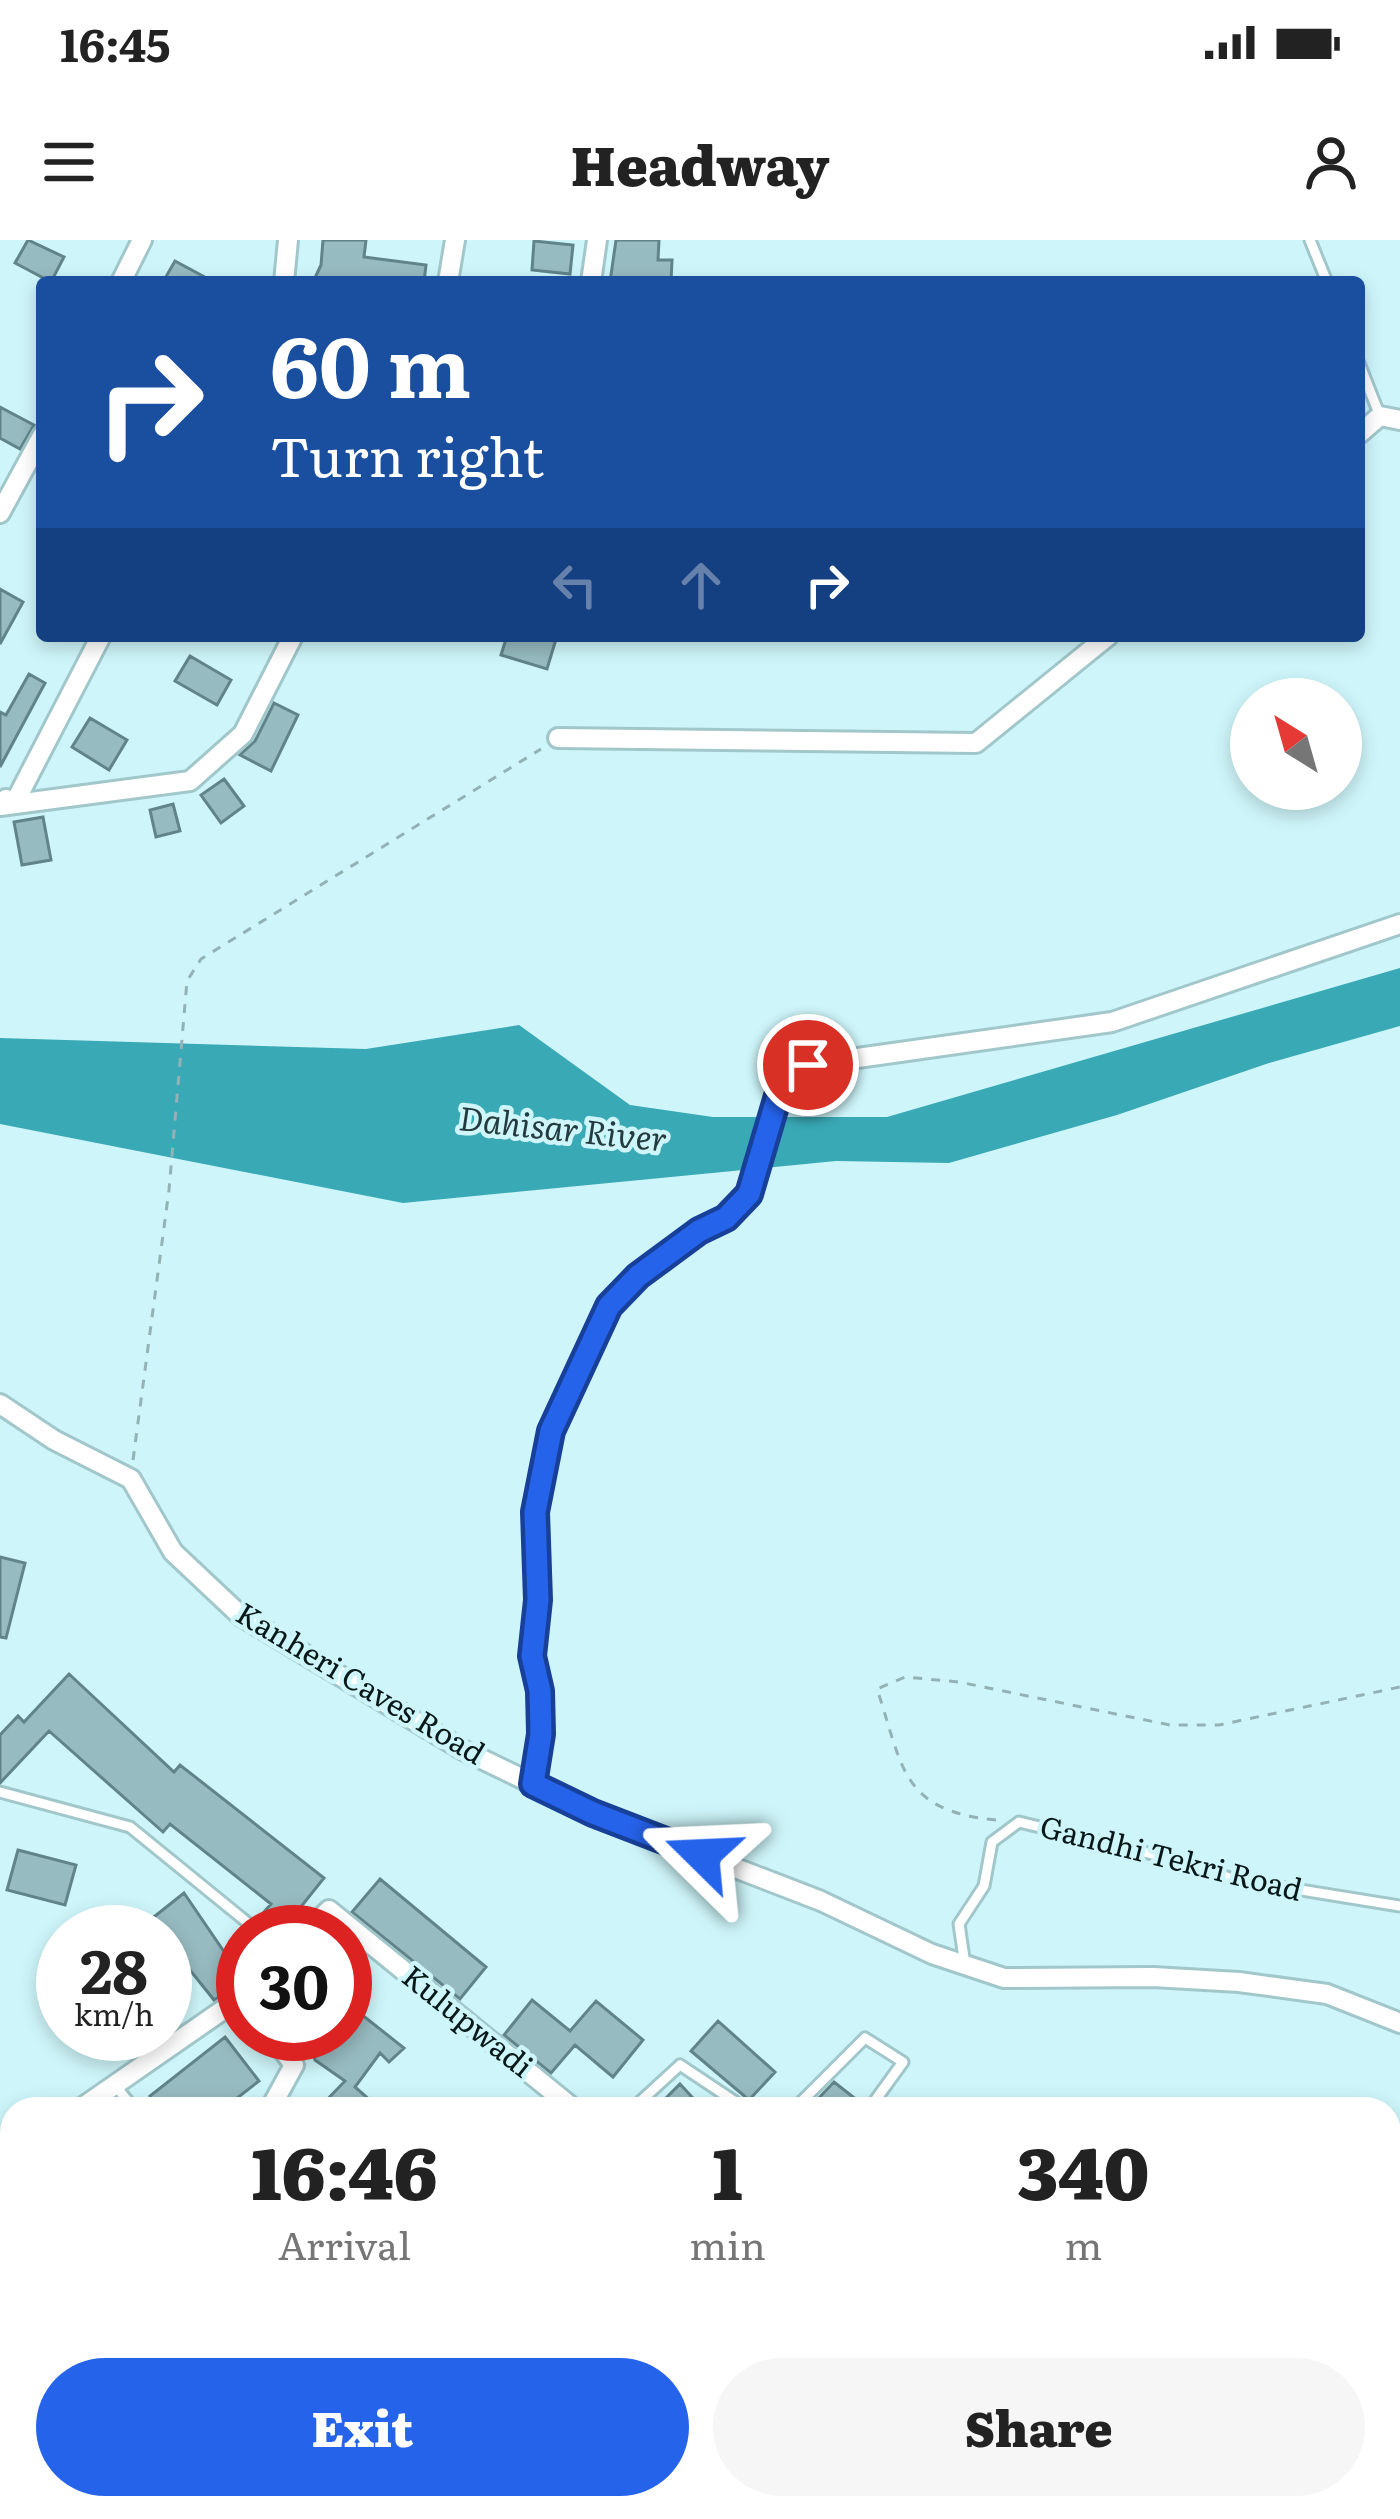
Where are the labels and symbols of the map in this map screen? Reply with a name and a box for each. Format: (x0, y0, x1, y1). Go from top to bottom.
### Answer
north arrow (1230, 678, 1362, 810)
pin (757, 1014, 859, 1116)
water label: Dahisar River (457, 1091, 670, 1162)
street label: Kanheri Caves Road (229, 1590, 494, 1773)
position arrow (639, 1792, 765, 1918)
street label: Gandhi Tekri Road (1036, 1802, 1307, 1910)
speed limit sign: 30 (216, 1905, 372, 2061)
street label: Kulupwadi (394, 1953, 544, 2086)

